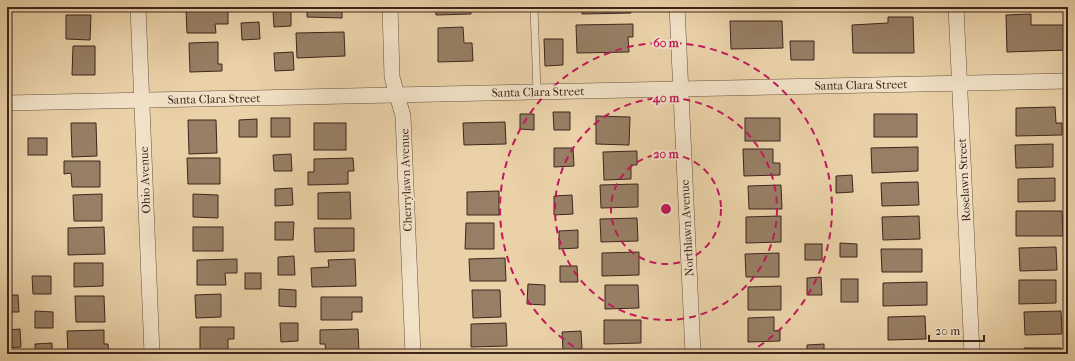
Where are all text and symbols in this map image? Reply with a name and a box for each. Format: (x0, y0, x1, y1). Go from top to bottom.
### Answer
text: 60 m (653, 36, 680, 50)
street label: Santa Clara Street (814, 77, 908, 93)
street label: Santa Clara Street (491, 84, 585, 100)
street label: Santa Clara Street (167, 91, 261, 107)
text: 40 m (652, 91, 680, 106)
street label: Cherrylawn Avenue (397, 128, 415, 232)
street label: Roselawn Street (955, 137, 973, 222)
street label: Ohio Avenue (137, 146, 153, 214)
text: 20 m (653, 147, 680, 161)
street label: Northlawn Avenue (677, 179, 697, 277)
centre of rings (659, 202, 673, 216)
scale bar (929, 317, 984, 343)
text: 20 m (935, 324, 960, 338)

